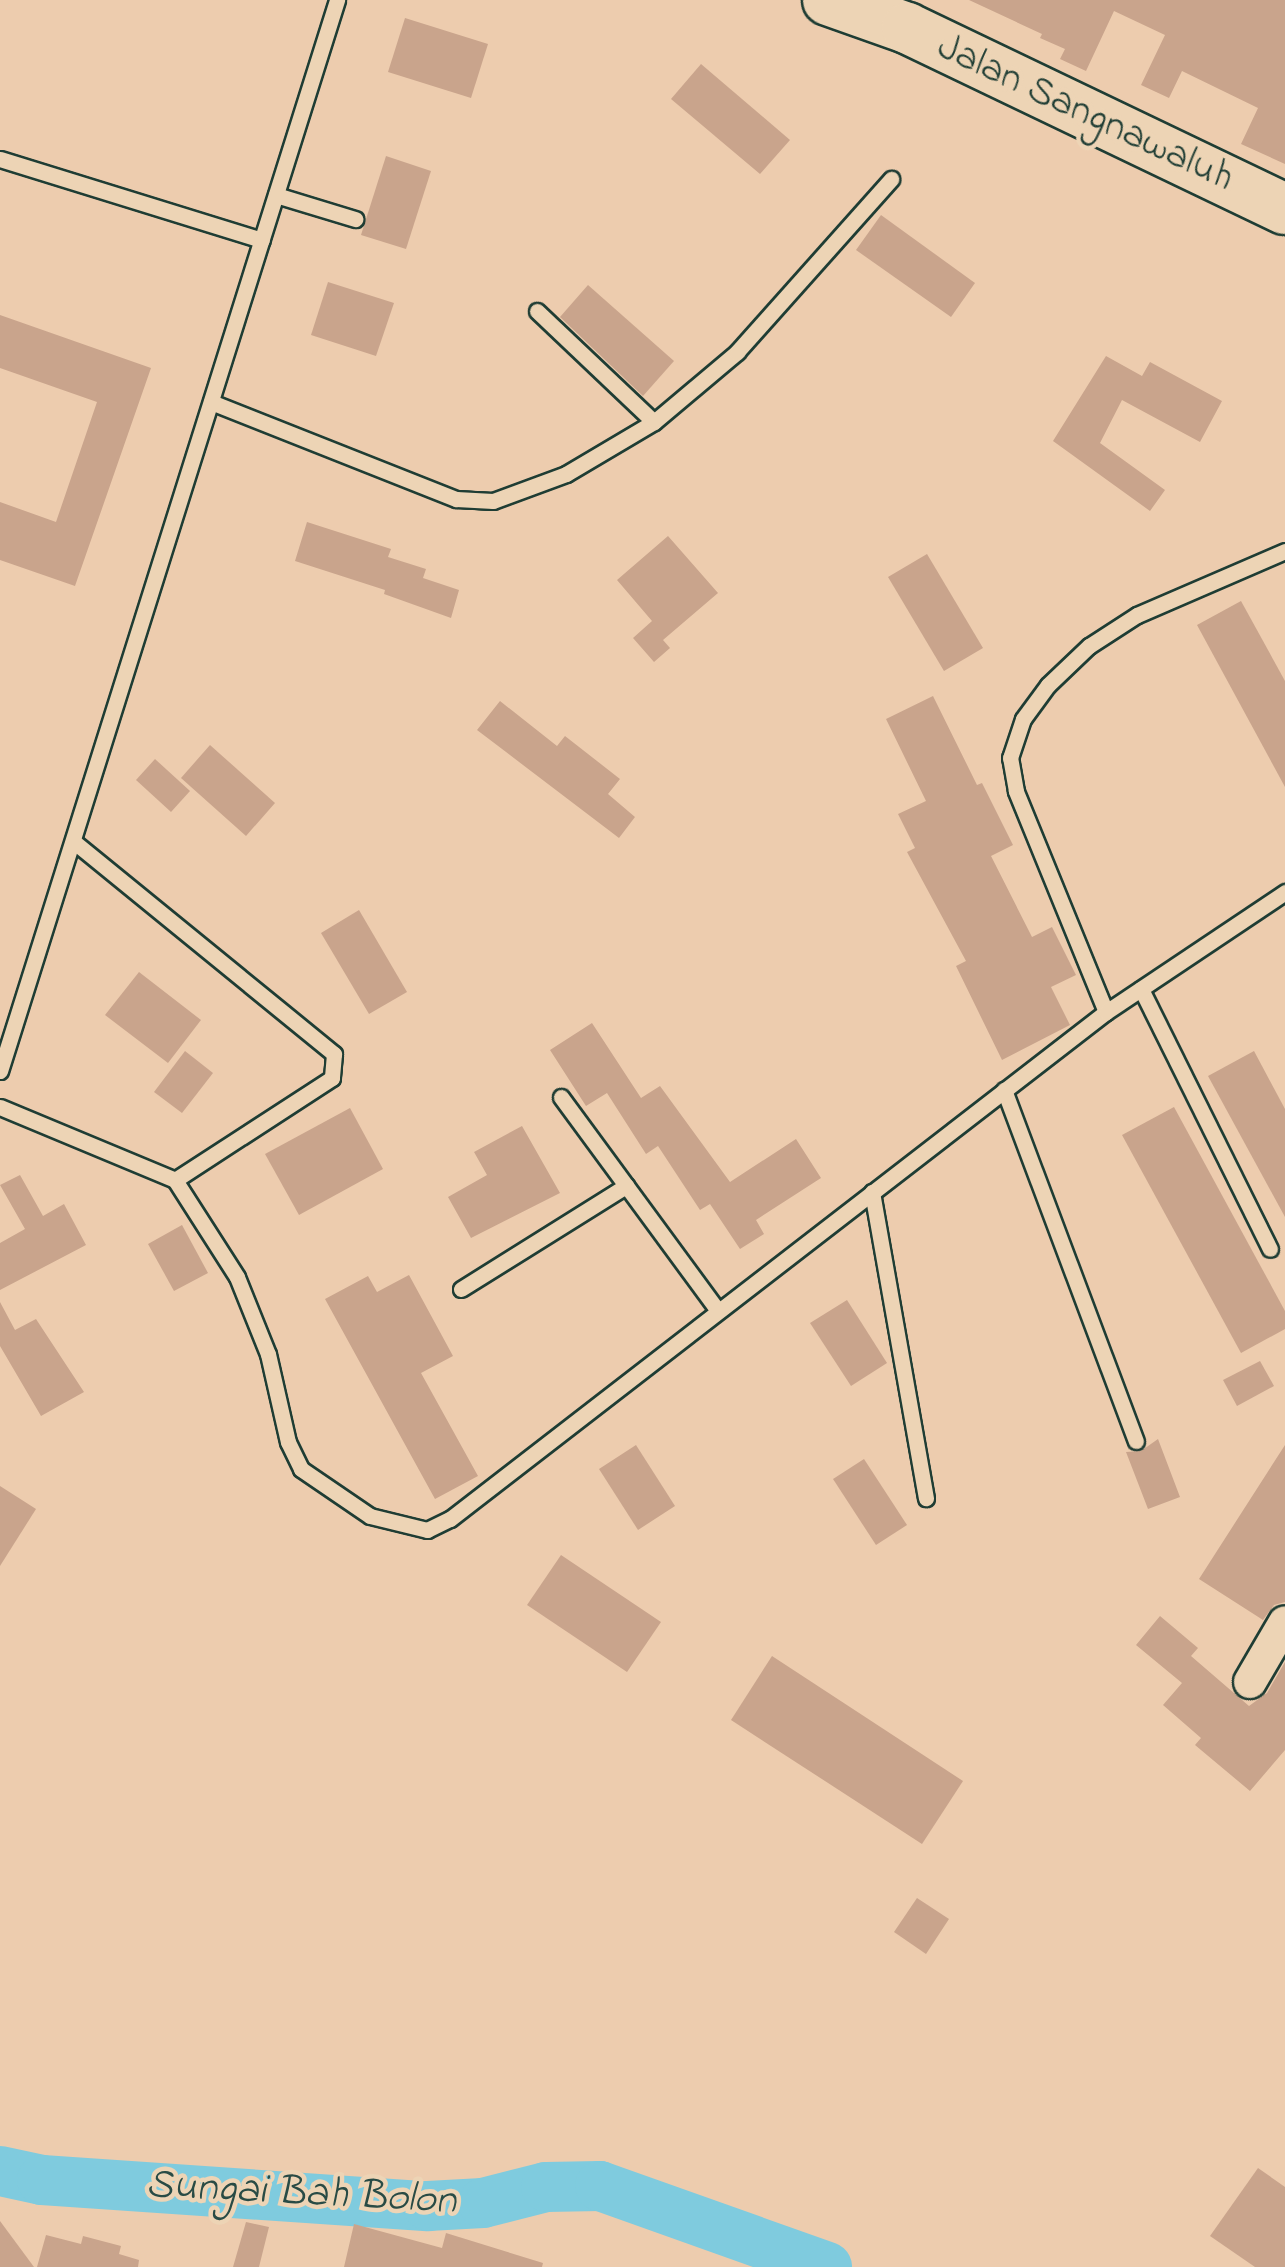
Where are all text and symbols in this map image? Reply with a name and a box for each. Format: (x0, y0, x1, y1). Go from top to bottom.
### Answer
street label: Jalan Sangnawaluh (929, 24, 1241, 204)
water label: Sungai Bah Bolon (144, 2161, 458, 2227)

